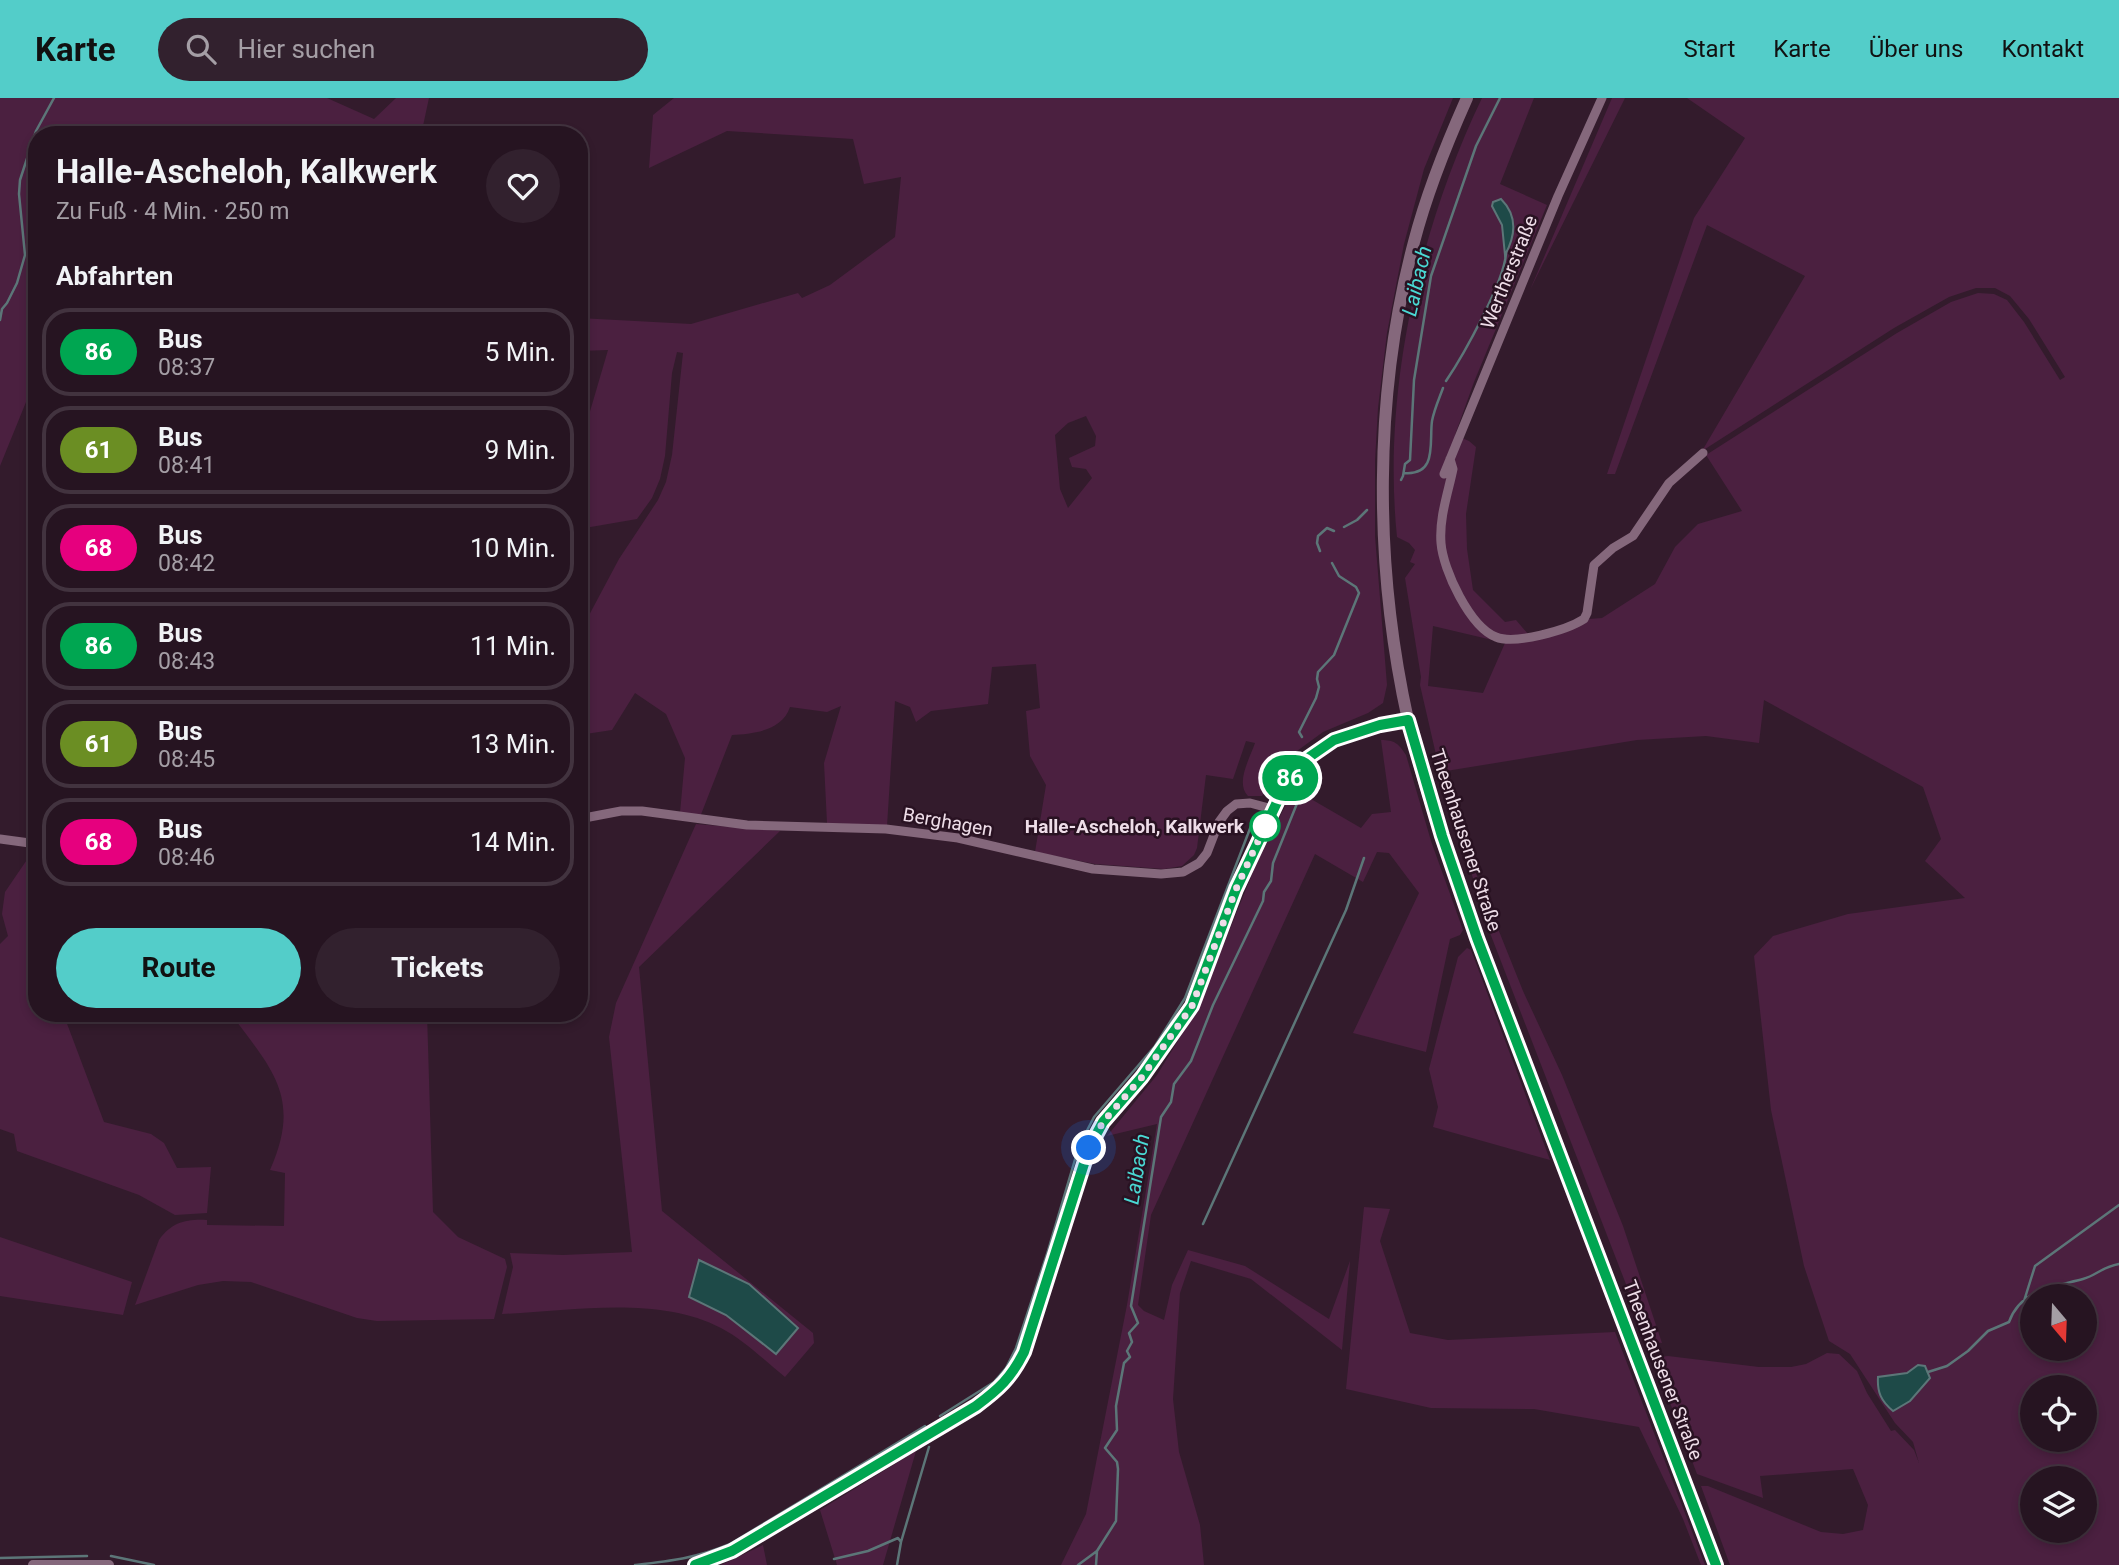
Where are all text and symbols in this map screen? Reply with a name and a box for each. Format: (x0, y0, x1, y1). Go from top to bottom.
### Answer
search box (158, 18, 648, 81)
text: Karte (35, 30, 116, 69)
icon: search (182, 30, 220, 68)
text: Hier suchen (238, 34, 375, 64)
text: Start (1684, 35, 1735, 63)
text: Karte (1773, 35, 1831, 63)
text: Über uns (1869, 35, 1963, 63)
text: Kontakt (2001, 35, 2084, 63)
button: heart (486, 149, 560, 223)
text: Halle-Ascheloh, Kalkwerk (56, 152, 437, 191)
text: Zu Fuß · 4 Min. · 250 m (56, 198, 289, 225)
street label: Wertherstraße (1476, 212, 1542, 332)
water label: Laibach (1397, 244, 1437, 318)
text: Abfahrten (56, 261, 173, 291)
text: Bus (158, 324, 203, 354)
text: 5 Min. (485, 337, 556, 367)
text: 86 (85, 338, 112, 366)
text: 08:37 (158, 354, 215, 381)
text: Bus (158, 422, 203, 452)
text: 9 Min. (485, 435, 556, 465)
text: 61 (85, 436, 112, 464)
text: 08:41 (158, 452, 215, 479)
text: Bus (158, 520, 203, 550)
text: 10 Min. (470, 533, 556, 563)
text: 68 (85, 534, 112, 562)
text: 08:42 (158, 550, 215, 577)
text: Bus (158, 618, 203, 648)
text: 11 Min. (470, 631, 556, 661)
text: 86 (85, 632, 112, 660)
text: 08:43 (158, 648, 215, 675)
text: Bus (158, 716, 203, 746)
text: 13 Min. (470, 729, 556, 759)
text: 61 (85, 730, 112, 758)
text: 08:45 (158, 746, 215, 773)
street label: Theenhausener Straße (1426, 746, 1506, 934)
line badge: 86 (1258, 755, 1322, 801)
text: 86 (1276, 764, 1304, 792)
street label: Berghagen (901, 803, 995, 841)
marker: Halle-Ascheloh, Kalkwerk (1250, 811, 1280, 841)
text: Bus (158, 814, 203, 844)
place label: Halle-Ascheloh, Kalkwerk (1025, 815, 1245, 838)
text: 14 Min. (470, 827, 556, 857)
text: 68 (85, 828, 112, 856)
text: 08:46 (158, 844, 215, 871)
button: Route (56, 928, 301, 1008)
button: Tickets (315, 928, 560, 1008)
your location (1071, 1130, 1106, 1165)
water label: Laibach (1120, 1132, 1154, 1206)
street label: Theenhausener Straße (1618, 1277, 1708, 1463)
north arrow (2020, 1284, 2096, 1362)
map controls (2020, 1284, 2097, 1543)
button: locate (2020, 1375, 2097, 1452)
button: layers (2020, 1466, 2097, 1543)

